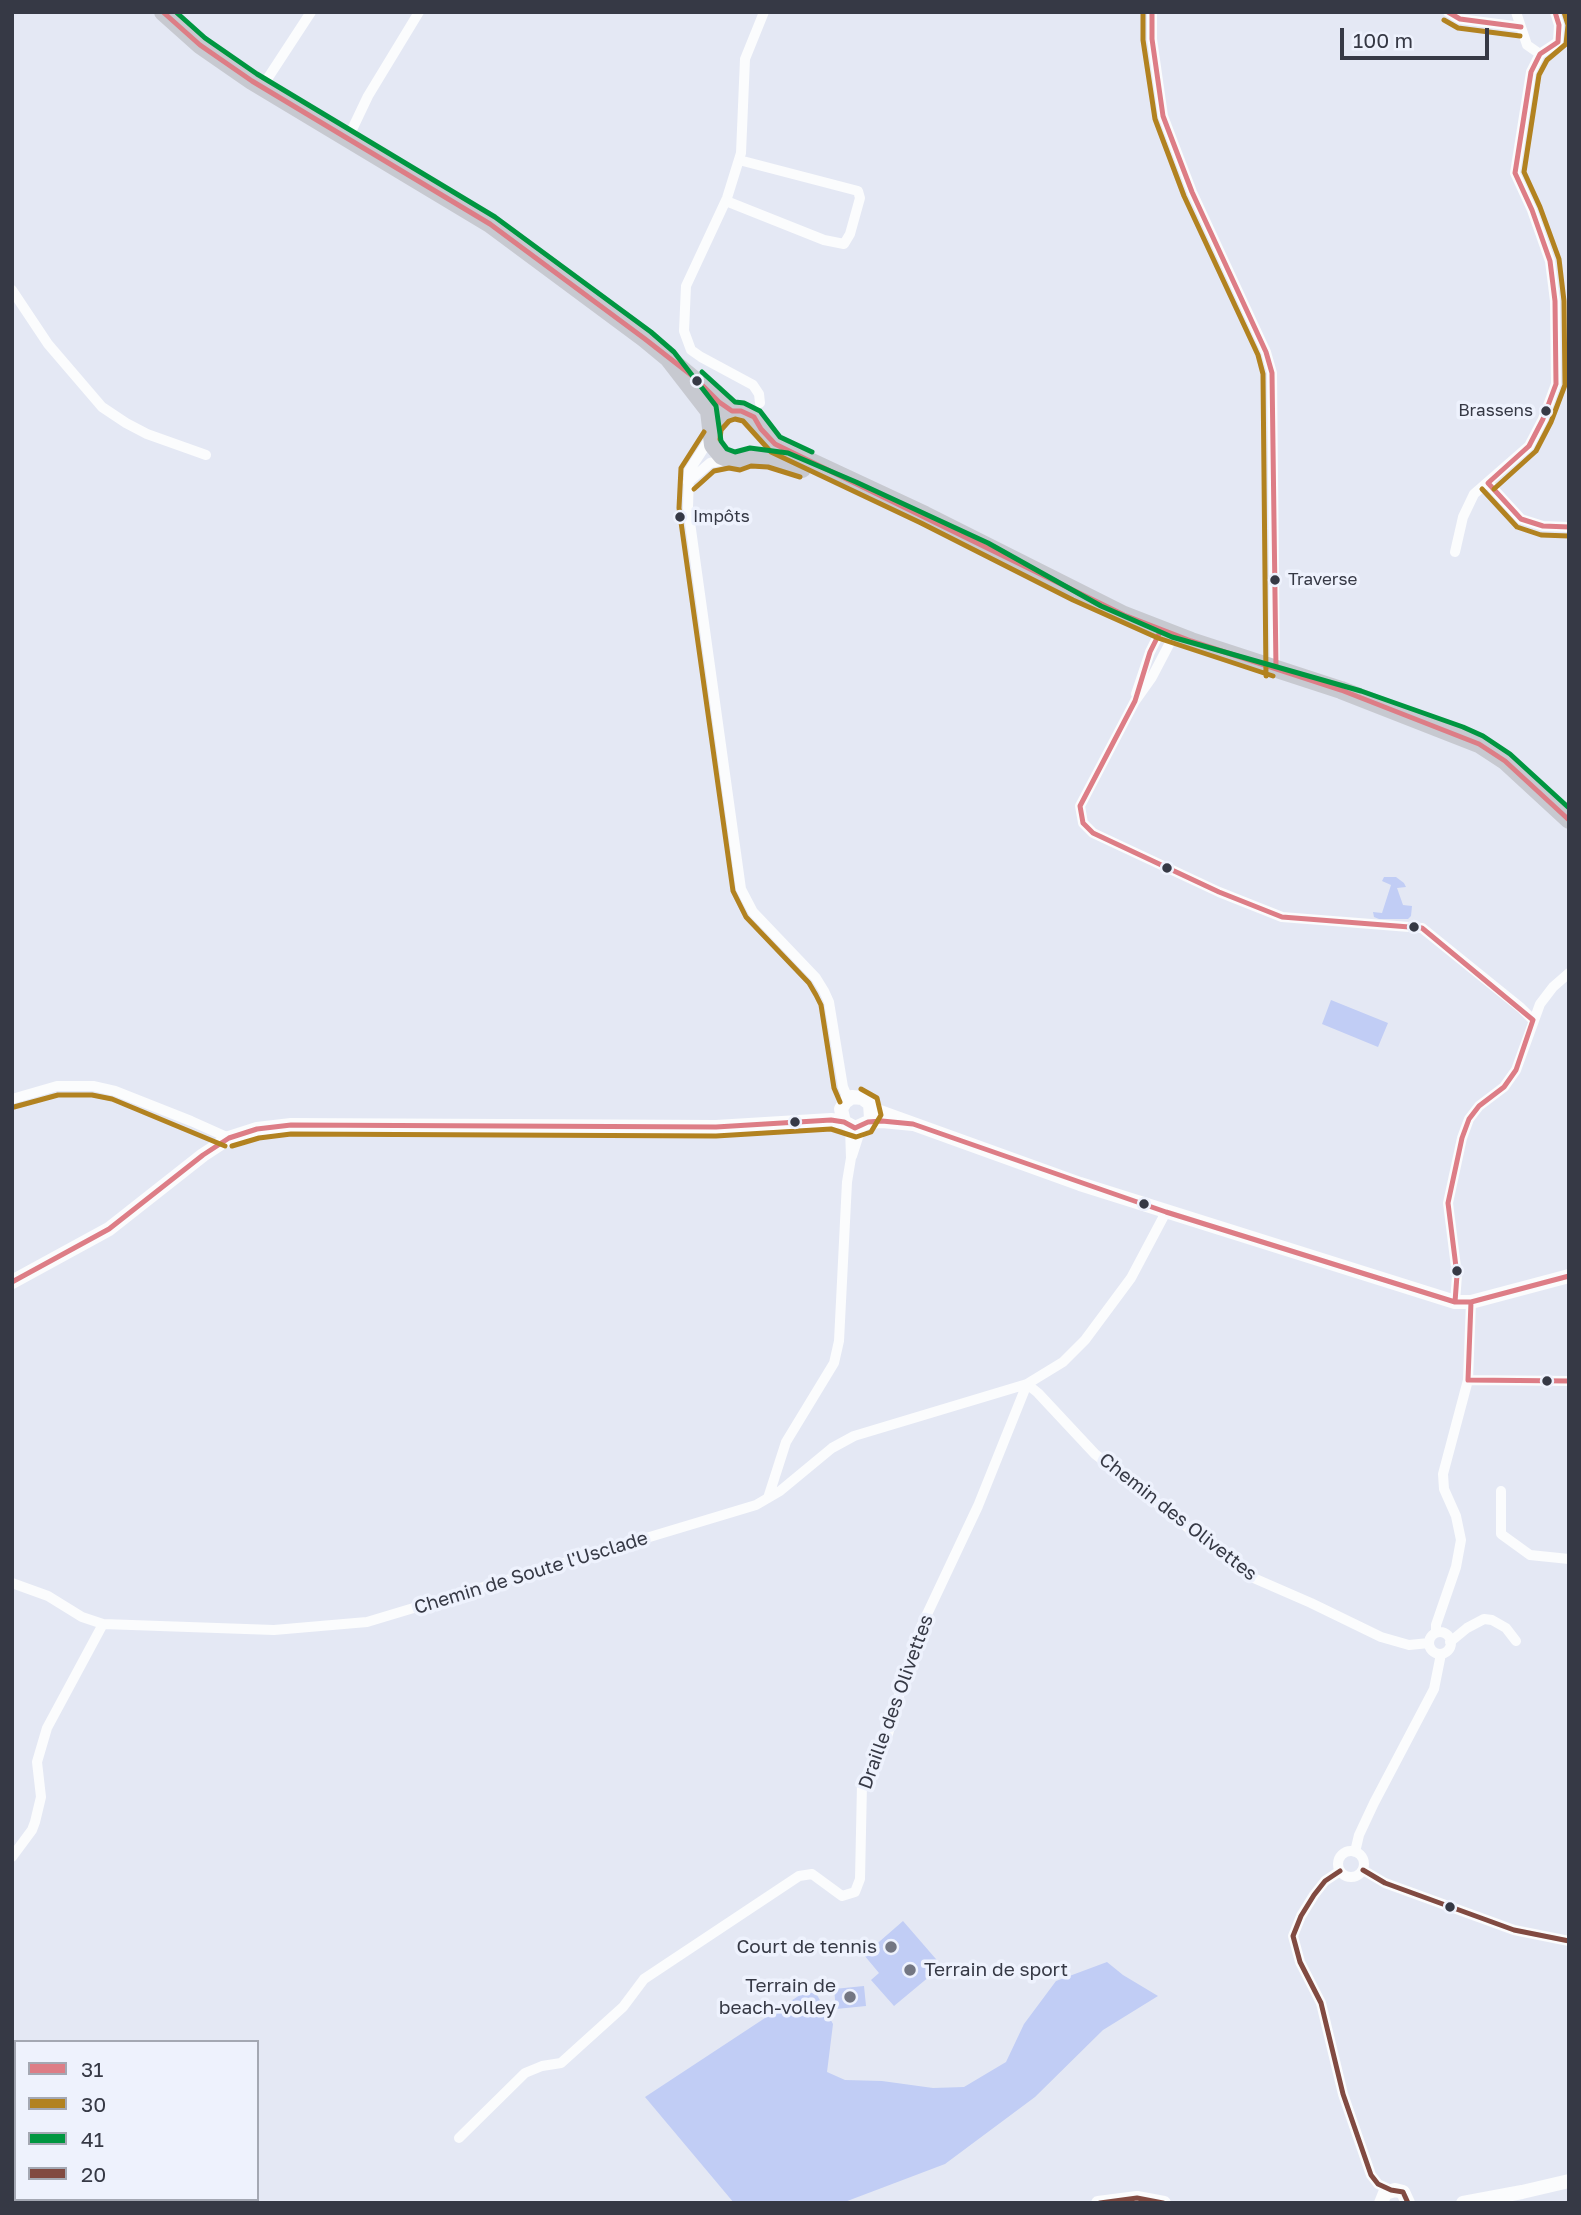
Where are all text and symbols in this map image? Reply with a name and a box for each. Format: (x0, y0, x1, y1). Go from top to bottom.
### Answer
scale bar (1343, 14, 1492, 58)
text: 100 m (1353, 27, 1413, 53)
unlabelled marker (690, 374, 704, 388)
place label: Brassens (1458, 401, 1533, 421)
marker: Brassens (1539, 404, 1553, 418)
place label: Impôts (693, 507, 750, 527)
marker: Impôts (673, 510, 687, 524)
place label: Traverse (1288, 570, 1357, 590)
marker: Traverse (1268, 573, 1282, 587)
unlabelled marker (1160, 861, 1174, 875)
unlabelled marker (1407, 920, 1421, 934)
unlabelled marker (788, 1115, 802, 1129)
unlabelled marker (1137, 1197, 1151, 1211)
unlabelled marker (1450, 1264, 1464, 1278)
unlabelled marker (1540, 1374, 1554, 1388)
street label: Chemin des Olivettes (1095, 1448, 1261, 1586)
street label: Chemin de Soute l'Usclade (411, 1527, 651, 1619)
street label: Draille des Olivettes (854, 1612, 938, 1792)
unlabelled marker (1443, 1900, 1457, 1914)
place label: Court de tennis (736, 1936, 877, 1958)
marker: Court de tennis (883, 1939, 899, 1955)
place label: Terrain de sport (924, 1959, 1068, 1981)
marker: Terrain de sport (902, 1962, 918, 1978)
place label: Terrain de beach-volley (719, 1975, 836, 2019)
marker: Terrain de beach-volley (842, 1989, 858, 2005)
legend (14, 2040, 259, 2201)
text: 31 (81, 2056, 103, 2082)
text: 30 (81, 2091, 106, 2117)
text: 41 (81, 2126, 104, 2152)
text: 20 (81, 2161, 106, 2187)

